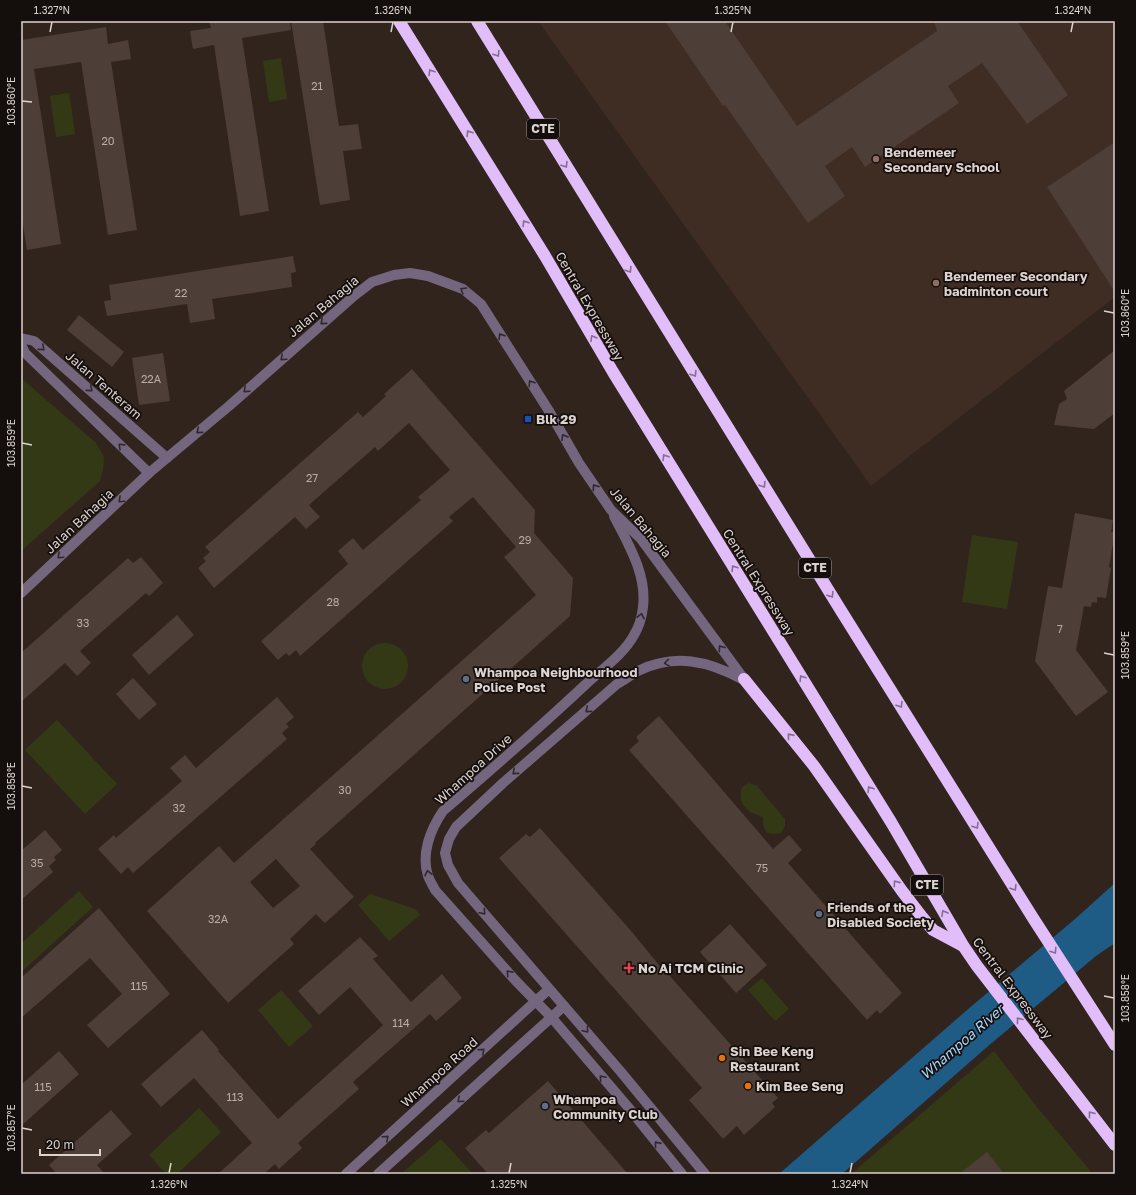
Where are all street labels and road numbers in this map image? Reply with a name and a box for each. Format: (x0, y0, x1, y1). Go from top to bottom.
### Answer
road number: CTE (527, 119, 559, 139)
street label: Central Expressway (552, 249, 628, 364)
street label: Jalan Bahagia (284, 272, 362, 340)
street label: Jalan Tenteram (62, 347, 146, 423)
street label: Jalan Bahagia (607, 483, 675, 561)
street label: Jalan Bahagia (42, 485, 116, 557)
street label: Central Expressway (720, 526, 799, 639)
road number: CTE (799, 558, 831, 578)
street label: Whampoa Drive (431, 730, 515, 808)
road number: CTE (911, 875, 943, 895)
street label: Central Expressway (970, 934, 1057, 1043)
street label: Whampoa Road (397, 1033, 481, 1111)

